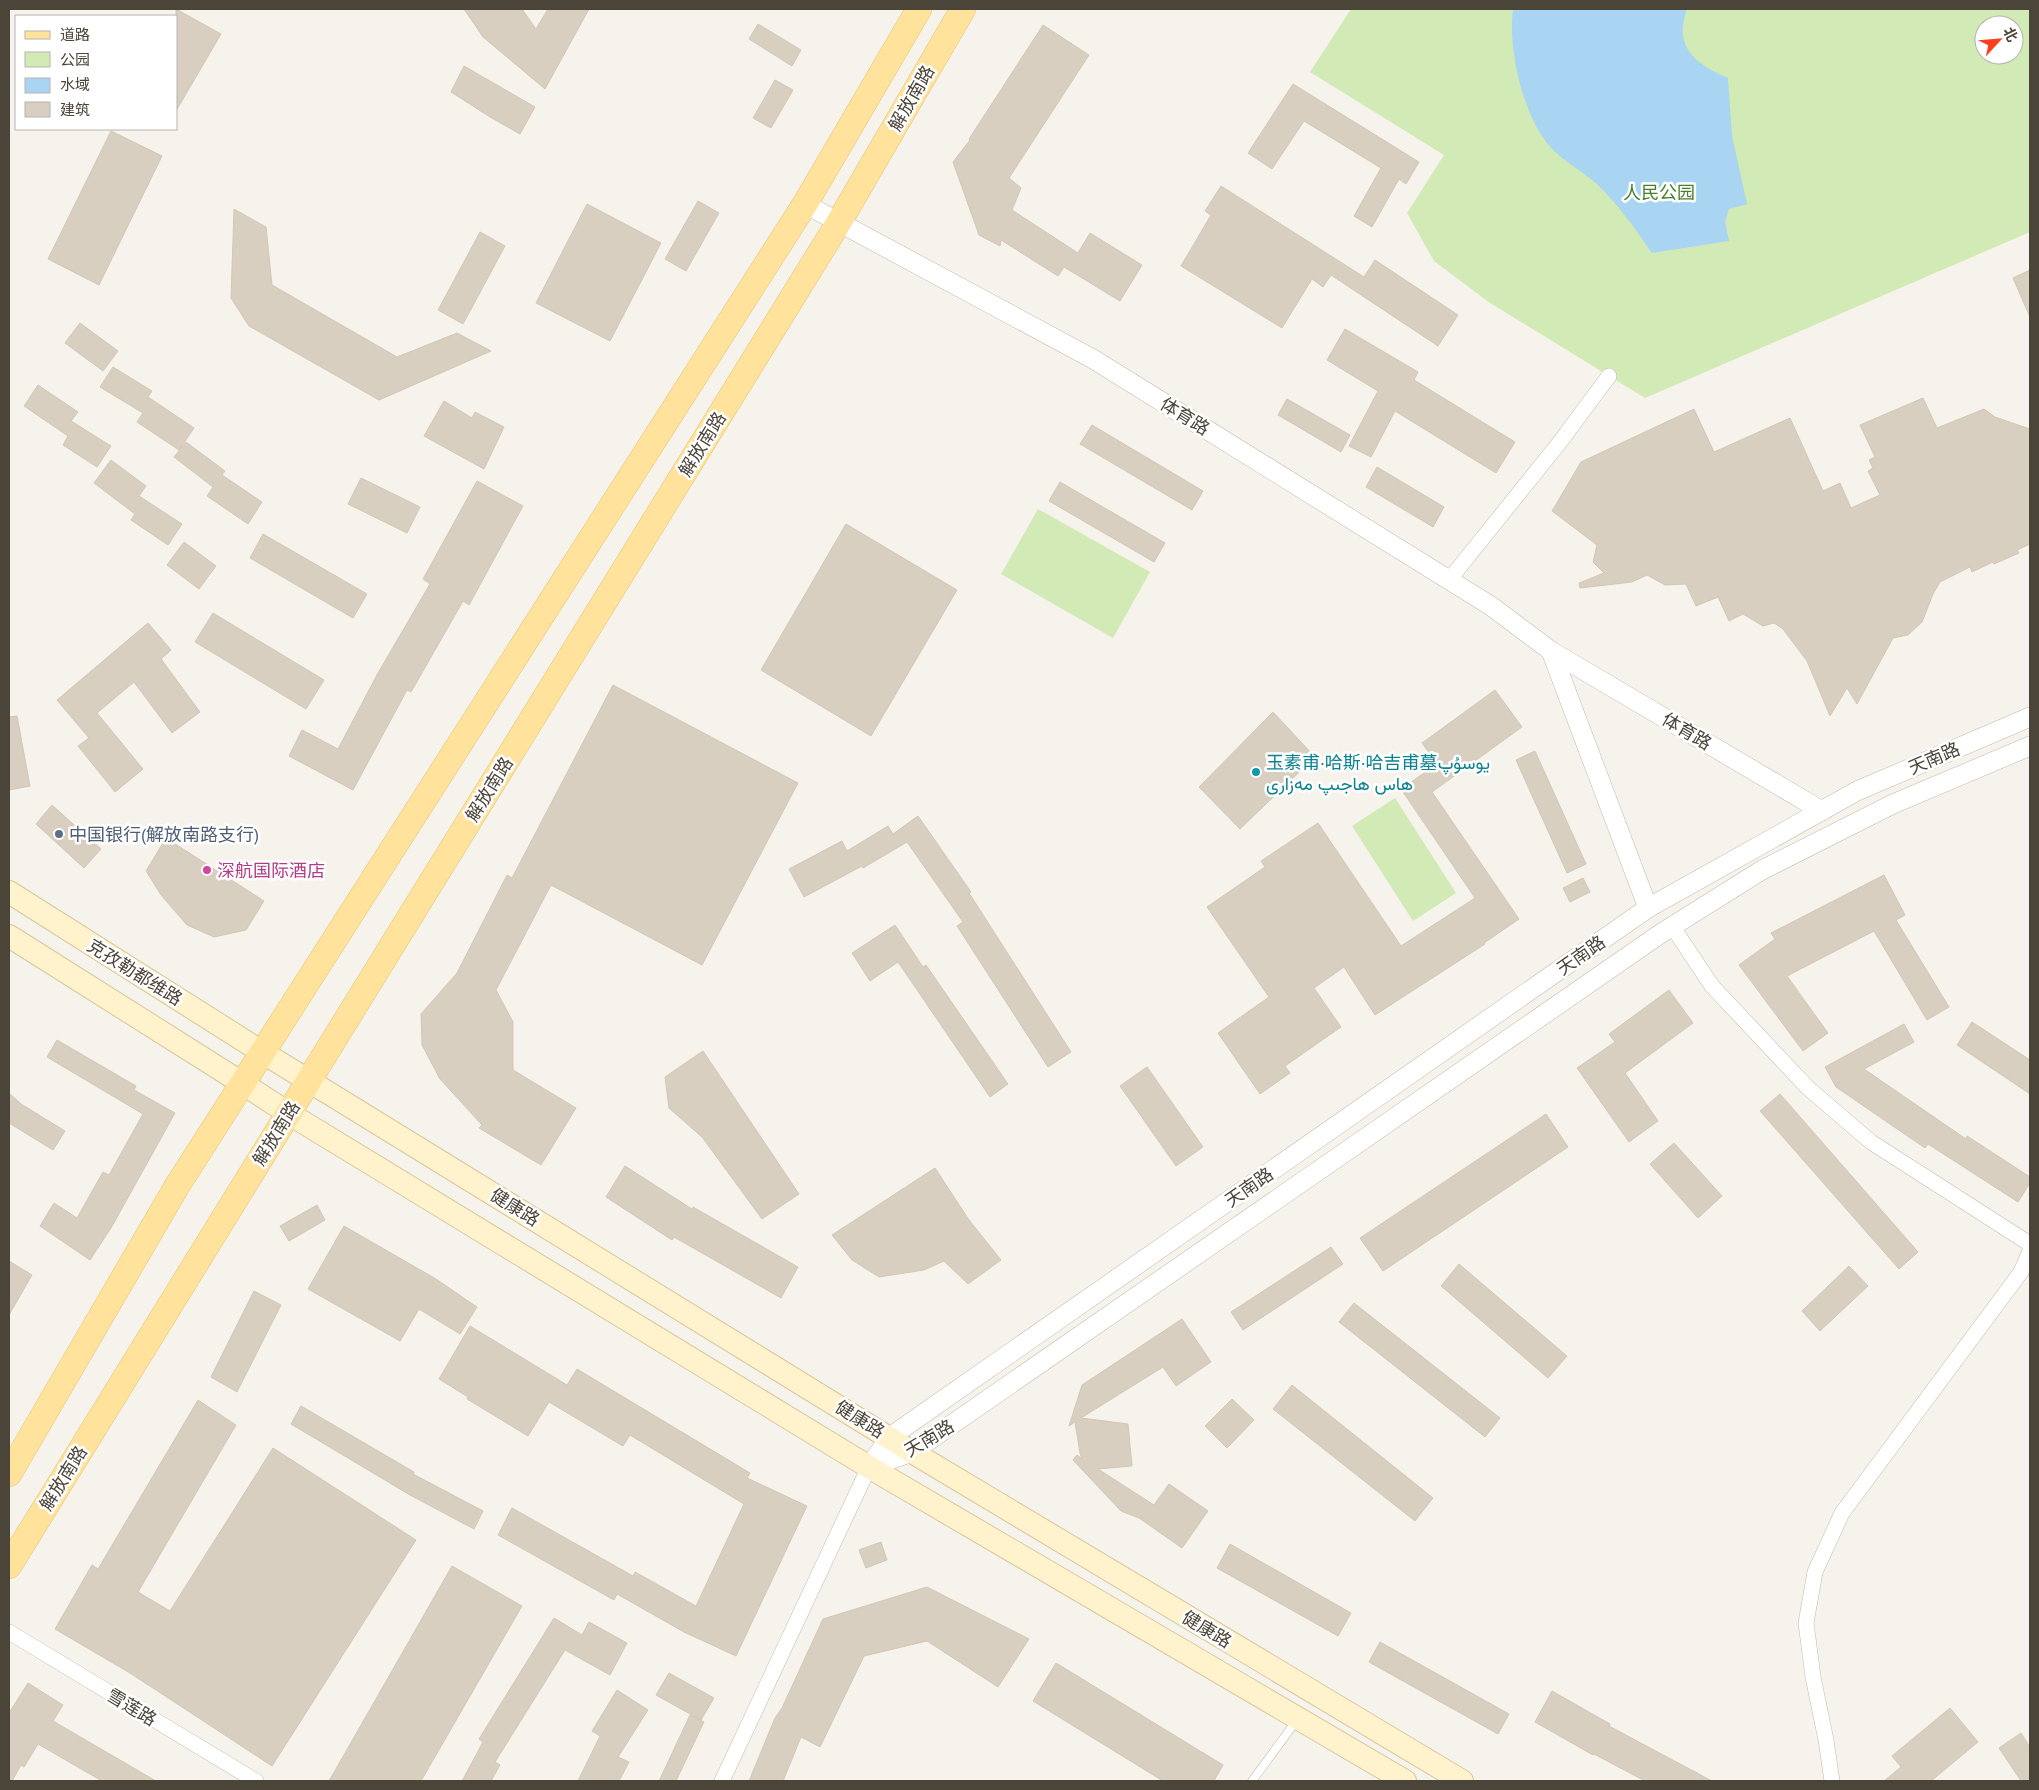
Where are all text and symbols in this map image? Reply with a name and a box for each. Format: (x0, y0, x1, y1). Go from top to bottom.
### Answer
legend (15, 15, 178, 130)
north arrow (1974, 15, 2024, 65)
text: 北 (2000, 24, 2022, 45)
text: 道路 (60, 25, 90, 44)
text: 公园 (60, 50, 90, 69)
street label: 解放南路 (883, 61, 939, 135)
text: 水域 (60, 75, 90, 94)
text: 建筑 (60, 100, 90, 119)
park label: 人民公园 (1623, 181, 1695, 204)
street label: 体育路 (1156, 392, 1214, 440)
street label: 解放南路 (673, 407, 731, 481)
street label: 体育路 (1658, 707, 1716, 755)
street label: 天南路 (1905, 737, 1963, 779)
place label: 玉素甫·哈斯·哈吉甫墓يوسۇپ ھاس ھاجىپ مەزارى (1266, 751, 1490, 796)
street label: 解放南路 (460, 752, 518, 826)
marker: 玉素甫·哈斯·哈吉甫墓يوسۇپ ھاس ھاجىپ مەزارى (1250, 766, 1262, 778)
place label: 中国银行(解放南路支行) (69, 823, 259, 846)
marker: 中国银行(解放南路支行) (53, 828, 65, 840)
place label: 深航国际酒店 (217, 859, 325, 882)
marker: 深航国际酒店 (201, 864, 213, 876)
street label: 天南路 (1552, 930, 1610, 980)
street label: 克孜勒都维路 (83, 934, 187, 1010)
street label: 解放南路 (247, 1096, 305, 1170)
street label: 天南路 (1220, 1162, 1278, 1212)
street label: 健康路 (486, 1183, 544, 1231)
street label: 健康路 (831, 1395, 889, 1443)
street label: 天南路 (900, 1414, 958, 1462)
street label: 解放南路 (34, 1441, 92, 1515)
street label: 健康路 (1178, 1605, 1236, 1653)
street label: 雪莲路 (103, 1683, 161, 1731)

